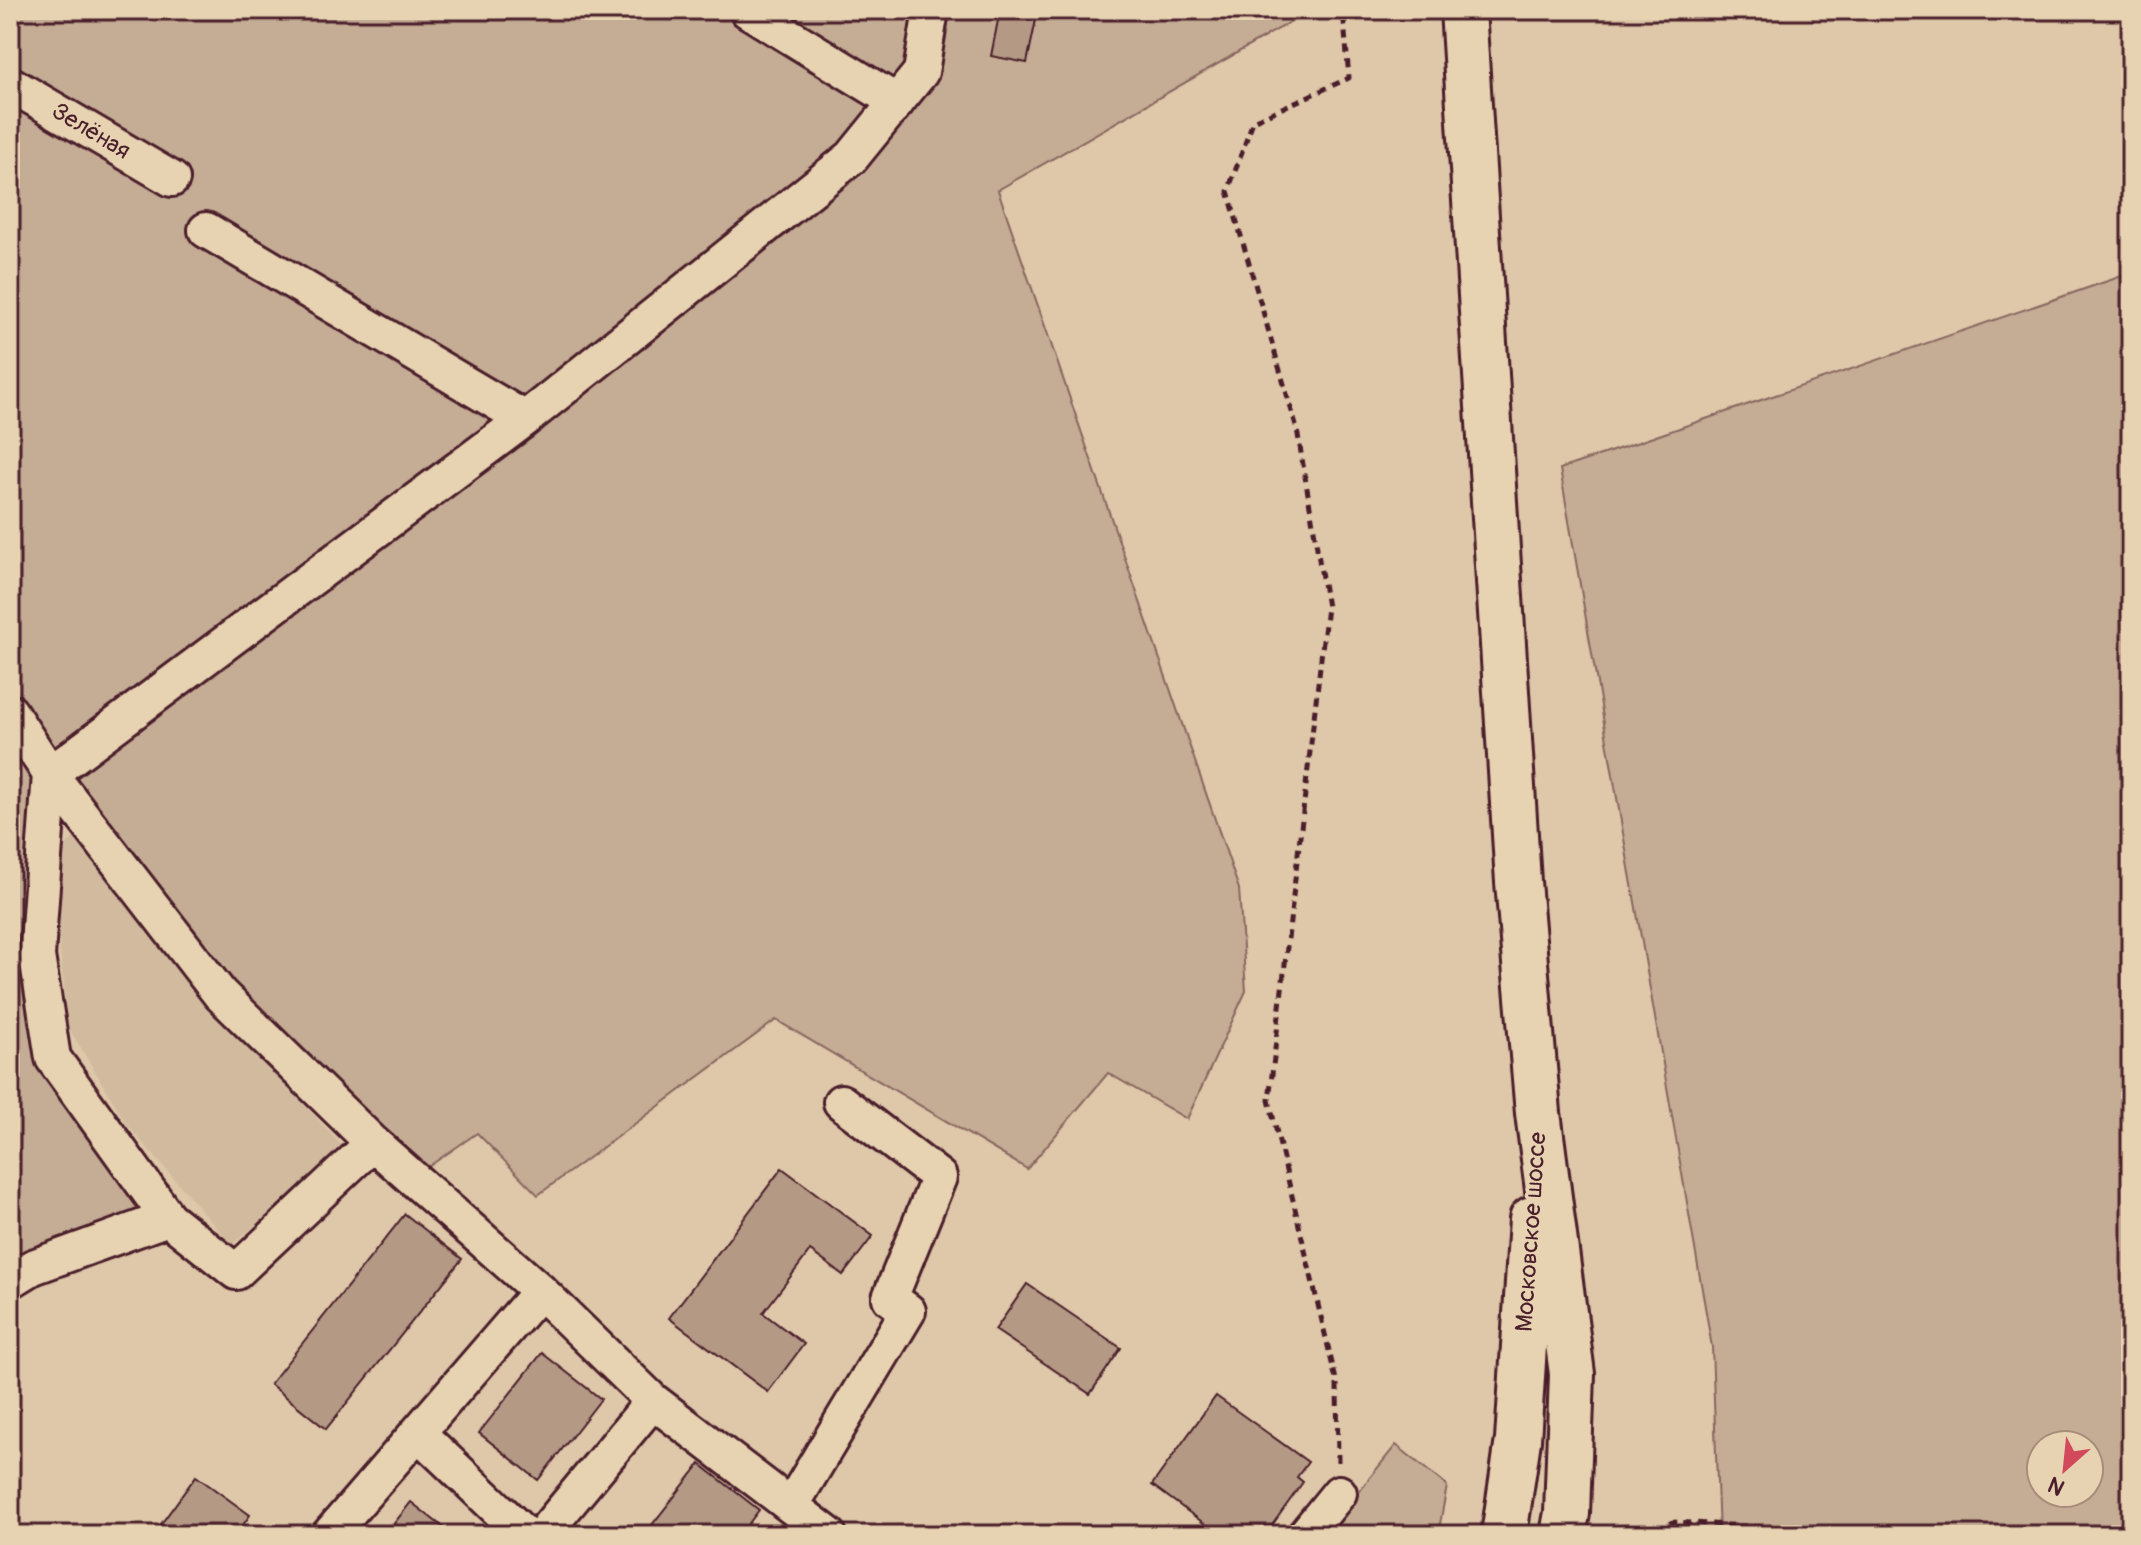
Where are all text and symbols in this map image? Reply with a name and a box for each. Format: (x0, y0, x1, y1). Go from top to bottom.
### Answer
street label: Зелёная (47, 96, 135, 166)
street label: Московское шоссе (1510, 1131, 1552, 1333)
north arrow (2025, 1429, 2105, 1509)
text: N (2043, 1470, 2069, 1502)

